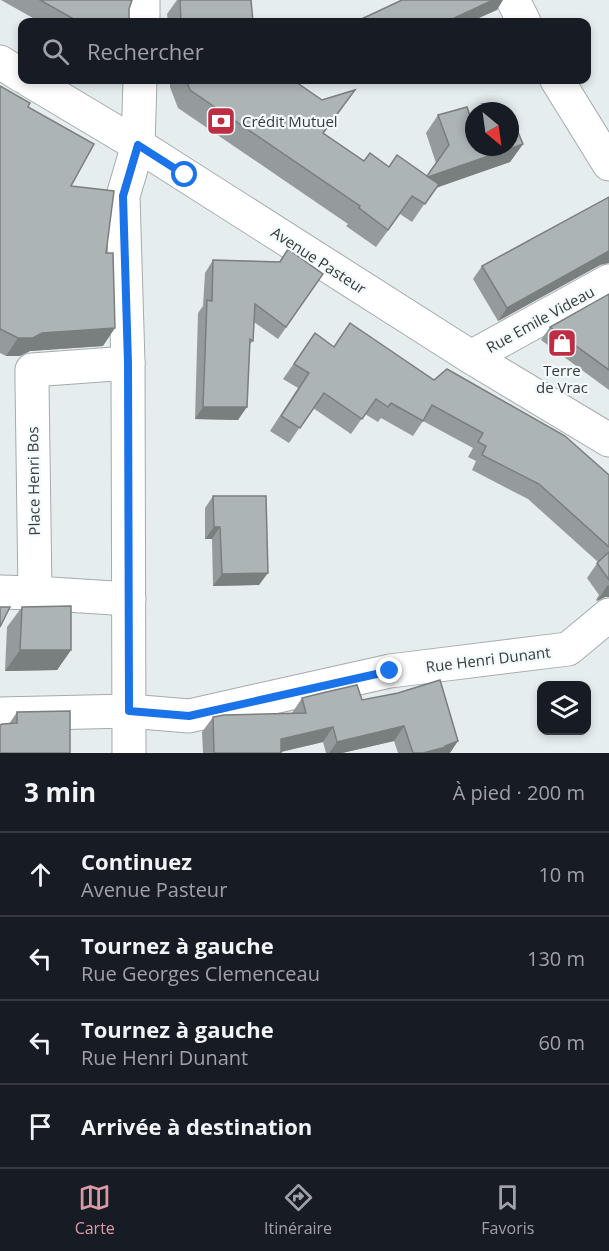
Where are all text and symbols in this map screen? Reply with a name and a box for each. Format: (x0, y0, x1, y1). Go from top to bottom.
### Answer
search box (18, 18, 591, 84)
icon: search (39, 35, 72, 68)
text: Rechercher (87, 36, 204, 66)
north arrow (465, 102, 519, 156)
bank icon: Crédit Mutuel (205, 105, 237, 137)
place label: Crédit Mutuel (242, 111, 338, 131)
route start (171, 161, 197, 187)
street label: Avenue Pasteur (268, 222, 370, 298)
street label: Rue Emile Videau (482, 281, 598, 357)
shop icon: Terre de Vrac (546, 327, 578, 359)
place label: Terre de Vrac (536, 360, 588, 397)
street label: Place Henri Bos (22, 426, 44, 536)
street label: Rue Henri Dunant (425, 641, 551, 677)
route end (376, 657, 402, 683)
map controls (537, 681, 591, 735)
button: layers (537, 681, 591, 735)
text: 3 min (24, 774, 96, 810)
text: À pied · 200 m (453, 779, 585, 806)
text: Continuez (81, 846, 192, 876)
icon: ahead (24, 858, 57, 891)
text: 10 m (538, 861, 585, 888)
text: Avenue Pasteur (81, 876, 227, 903)
text: Tournez à gauche (81, 930, 274, 960)
icon: left (24, 942, 57, 975)
text: 130 m (527, 945, 585, 972)
text: Rue Georges Clemenceau (81, 960, 320, 987)
text: Tournez à gauche (81, 1014, 274, 1044)
icon: left (24, 1026, 57, 1059)
text: 60 m (538, 1029, 585, 1056)
text: Rue Henri Dunant (81, 1044, 248, 1071)
icon: arrive (24, 1110, 57, 1143)
text: Arrivée à destination (81, 1111, 312, 1141)
tab: Carte (75, 1181, 115, 1239)
tab: Itinéraire (264, 1181, 332, 1239)
tab: Favoris (481, 1181, 534, 1239)

